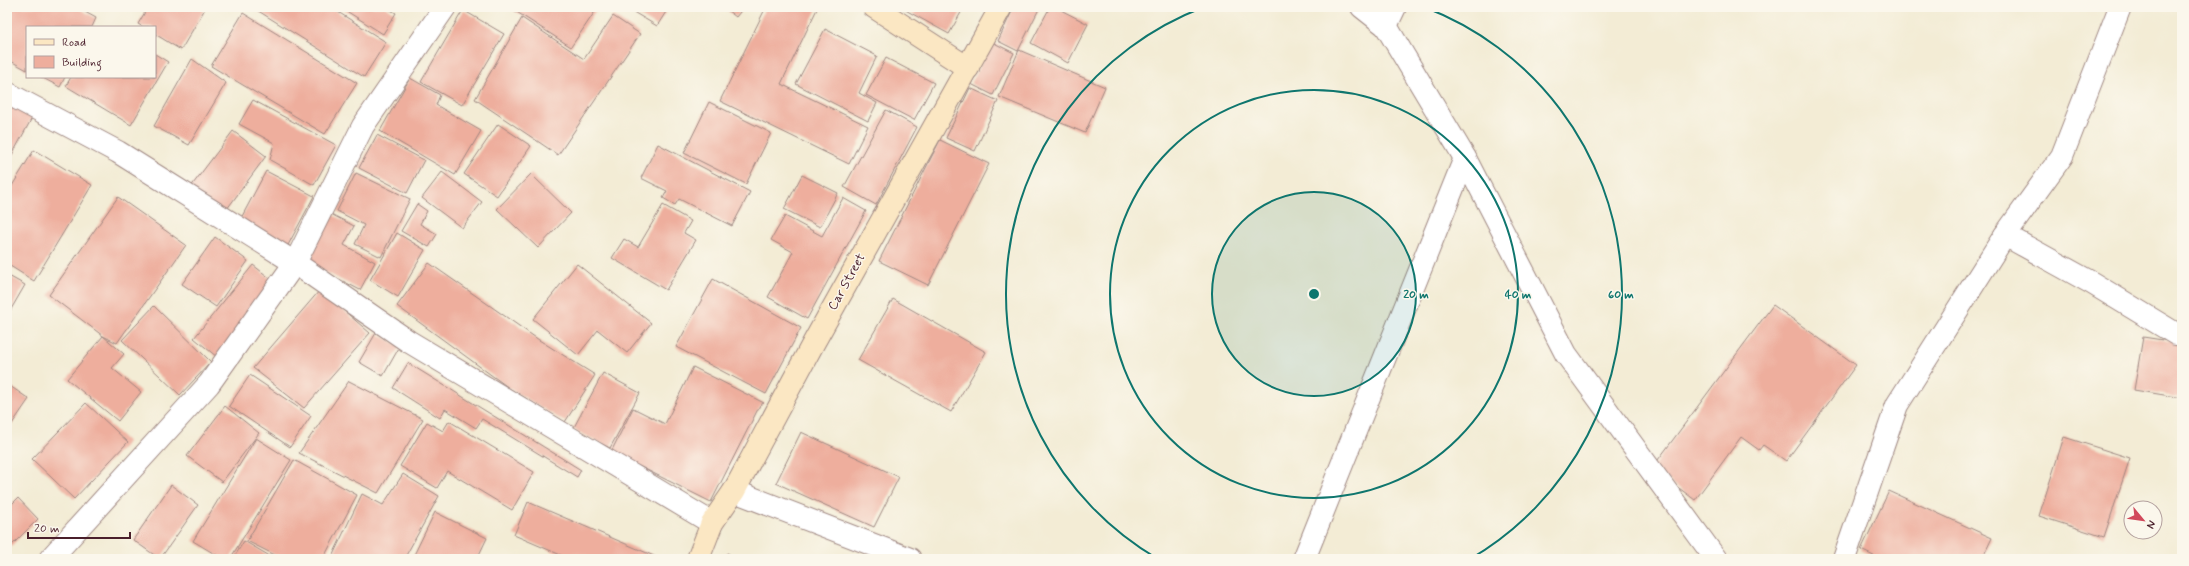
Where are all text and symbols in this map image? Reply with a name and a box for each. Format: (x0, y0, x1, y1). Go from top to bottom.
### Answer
legend (26, 26, 156, 78)
text: Road (62, 35, 86, 51)
text: Building (62, 55, 102, 72)
street label: Car Street (824, 250, 870, 314)
centre of rings (1307, 287, 1321, 301)
text: 20 m (1403, 287, 1429, 303)
text: 40 m (1505, 287, 1532, 303)
text: 60 m (1608, 287, 1634, 303)
north arrow (2123, 500, 2163, 540)
scale bar (28, 514, 130, 540)
text: N (2143, 518, 2159, 531)
text: 20 m (34, 521, 60, 537)

